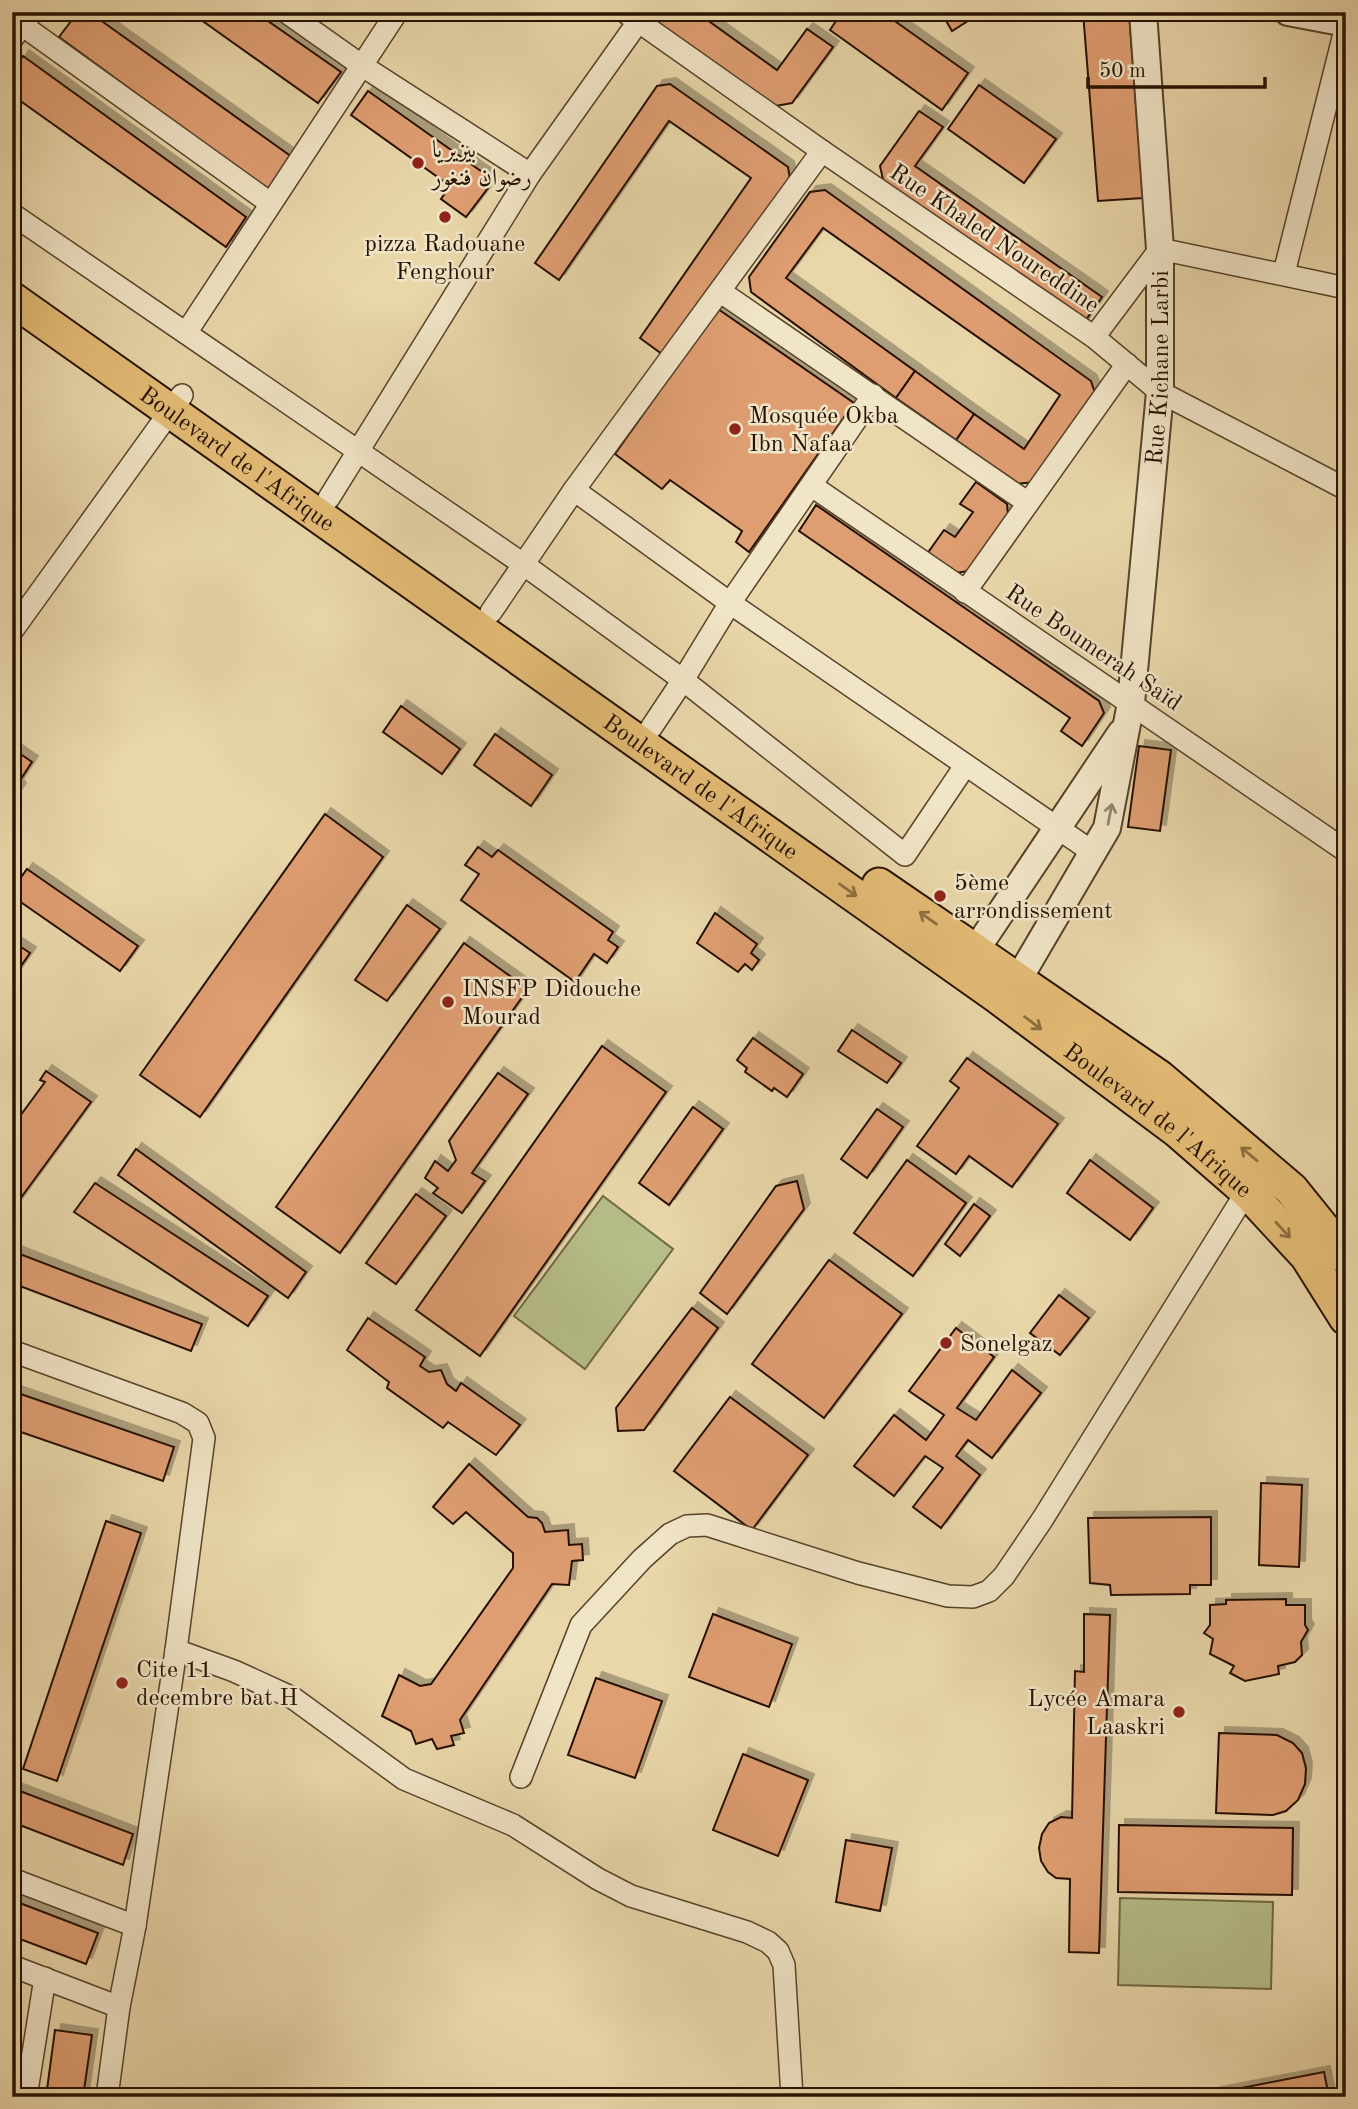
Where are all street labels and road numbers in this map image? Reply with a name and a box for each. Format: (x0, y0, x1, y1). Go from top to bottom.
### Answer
street label: Rue Khaled Noureddine (885, 161, 1103, 319)
street label: Rue Kichane Larbi (1143, 270, 1174, 466)
street label: Boulevard de l'Afrique (134, 383, 338, 537)
street label: Rue Boumerah Saïd (1001, 581, 1185, 716)
street label: Boulevard de l'Afrique (598, 711, 802, 865)
street label: Boulevard de l'Afrique (1058, 1040, 1255, 1203)

